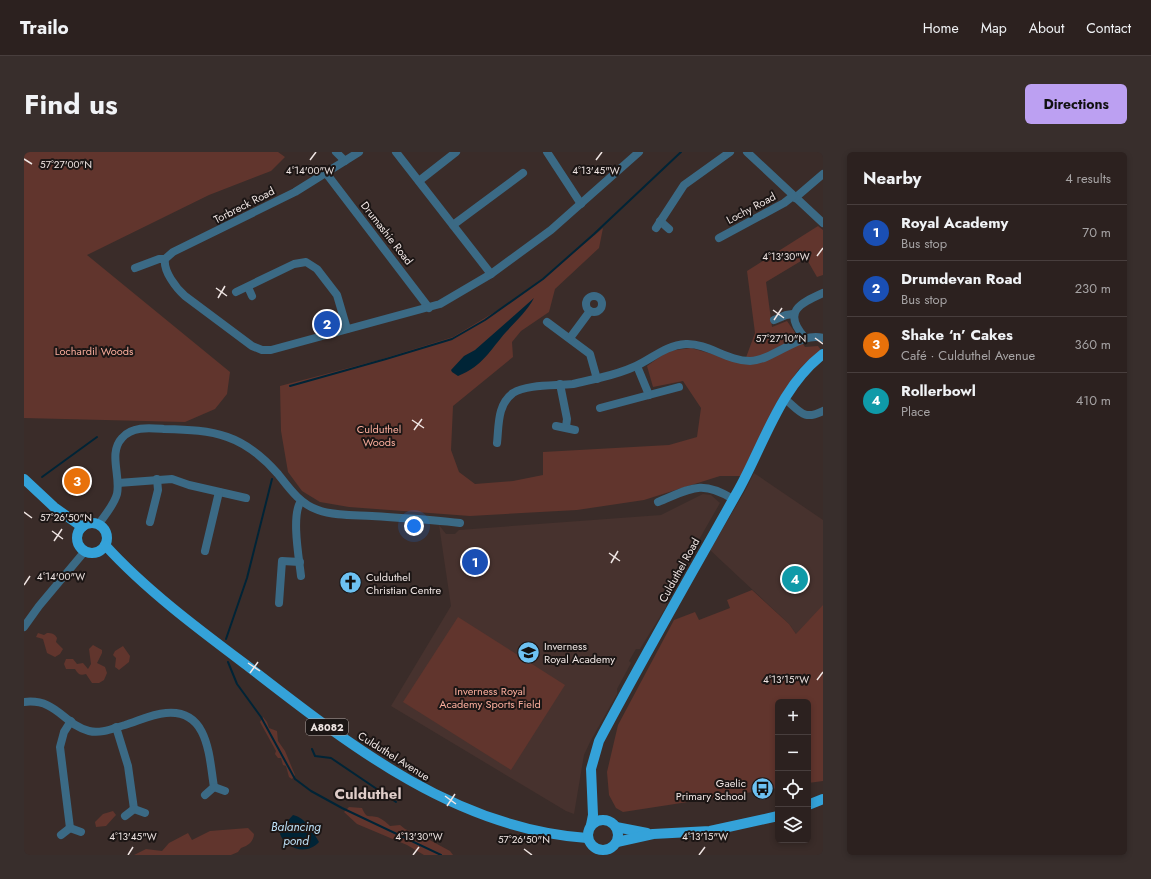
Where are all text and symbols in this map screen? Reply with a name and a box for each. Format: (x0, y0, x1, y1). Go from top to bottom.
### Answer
text: Trailo (20, 14, 69, 41)
text: Home (923, 18, 959, 38)
text: Map (981, 18, 1007, 38)
text: About (1029, 18, 1064, 38)
text: Contact (1086, 18, 1131, 38)
text: Find us (24, 84, 118, 125)
button: Directions (1025, 84, 1127, 124)
text: 57°27'00"N (40, 157, 92, 172)
text: 4°14'00"W (286, 163, 334, 178)
text: 4°13'45"W (572, 163, 620, 178)
text: Nearby (863, 166, 921, 190)
text: 4 results (1065, 169, 1111, 188)
street label: Torbreck Road (211, 183, 277, 227)
street label: Lochy Road (723, 188, 779, 228)
street label: Drumashie Road (357, 198, 417, 268)
text: Royal Academy (901, 212, 1008, 234)
text: 1 (873, 223, 879, 242)
text: 70 m (1082, 223, 1111, 242)
text: Bus stop (901, 234, 947, 253)
text: 4°13'30"W (762, 249, 810, 264)
text: Drumdevan Road (901, 268, 1022, 290)
text: 2 (872, 279, 880, 298)
text: 230 m (1075, 279, 1111, 298)
text: Bus stop (901, 290, 947, 309)
pin: 2 (314, 309, 340, 339)
text: Shake ‘n’ Cakes (901, 324, 1013, 346)
text: 57°27'10"N (756, 331, 806, 346)
text: 3 (872, 335, 880, 354)
text: 360 m (1075, 335, 1111, 354)
park label: Lochardil Woods (55, 343, 134, 359)
text: Café · Culduthel Avenue (901, 346, 1035, 365)
text: Rollerbowl (901, 380, 976, 402)
text: 4 (871, 391, 881, 410)
text: 410 m (1076, 391, 1111, 410)
text: Place (901, 402, 930, 421)
park label: Culduthel Woods (357, 421, 401, 450)
pin: 3 (64, 466, 90, 496)
text: 57°26'50"N (40, 510, 92, 525)
your location (404, 516, 424, 536)
street label: Culduthel Road (655, 535, 703, 605)
pin: 1 (462, 547, 488, 577)
pin: 4 (782, 564, 808, 594)
text: 4°14'00"W (37, 569, 85, 584)
place label: Culduthel Christian Centre (366, 569, 441, 598)
church icon: Culduthel Christian Centre (338, 570, 364, 596)
place label: Inverness Royal Academy (544, 638, 615, 667)
school or university icon: Inverness Royal Academy (516, 639, 542, 665)
text: 4°13'15"W (763, 672, 809, 687)
park label: Inverness Royal Academy Sports Field (439, 683, 541, 712)
map controls (775, 699, 811, 843)
button: + (775, 699, 811, 735)
road number: A8082 (306, 719, 348, 735)
street label: Culduthel Avenue (355, 727, 433, 785)
button: − (775, 735, 811, 771)
button: locate (775, 771, 811, 807)
place label: Gaelic Primary School (676, 775, 746, 804)
bus stop icon: Gaelic Primary School (749, 776, 775, 802)
district label: Culduthel (334, 783, 402, 805)
button: layers (775, 807, 811, 843)
water label: Balancing pond (271, 818, 321, 850)
text: 4°13'45"W (109, 829, 157, 844)
text: 4°13'30"W (395, 829, 443, 844)
text: 4°13'15"W (682, 829, 728, 844)
text: 57°26'50"N (498, 832, 550, 847)

